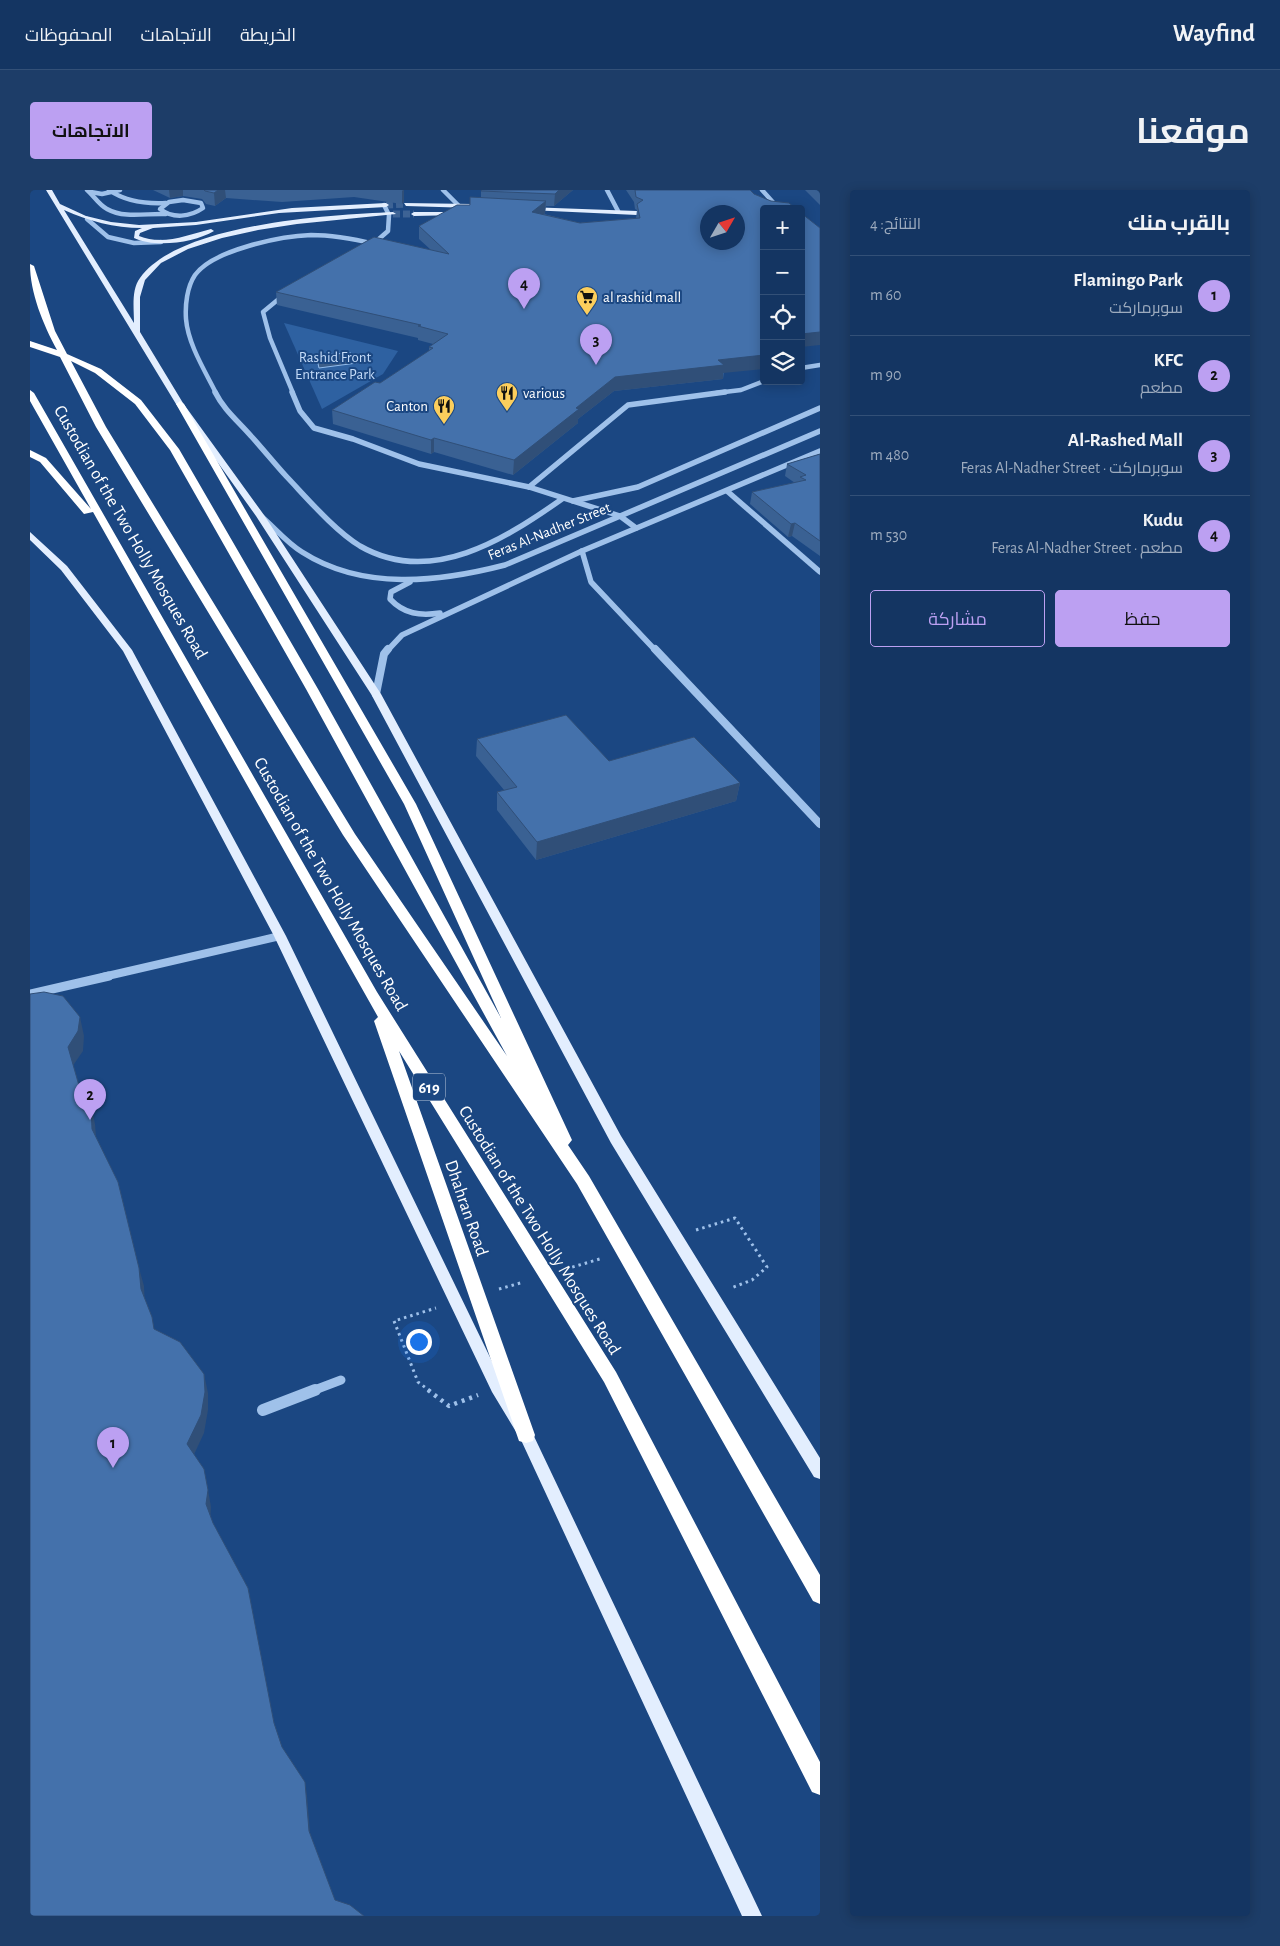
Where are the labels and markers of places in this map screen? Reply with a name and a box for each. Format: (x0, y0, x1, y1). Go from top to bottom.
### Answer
pin: 4 (508, 268, 540, 309)
supermarket icon: al rashid mall (575, 285, 599, 316)
place label: al rashid mall (603, 290, 681, 305)
pin: 3 (580, 324, 612, 365)
restaurant icon: various (495, 381, 519, 412)
place label: various (523, 386, 565, 401)
restaurant icon: Canton (432, 394, 456, 425)
place label: Canton (386, 399, 428, 414)
pin: 2 (74, 1079, 106, 1120)
pin: 1 (97, 1427, 129, 1468)

